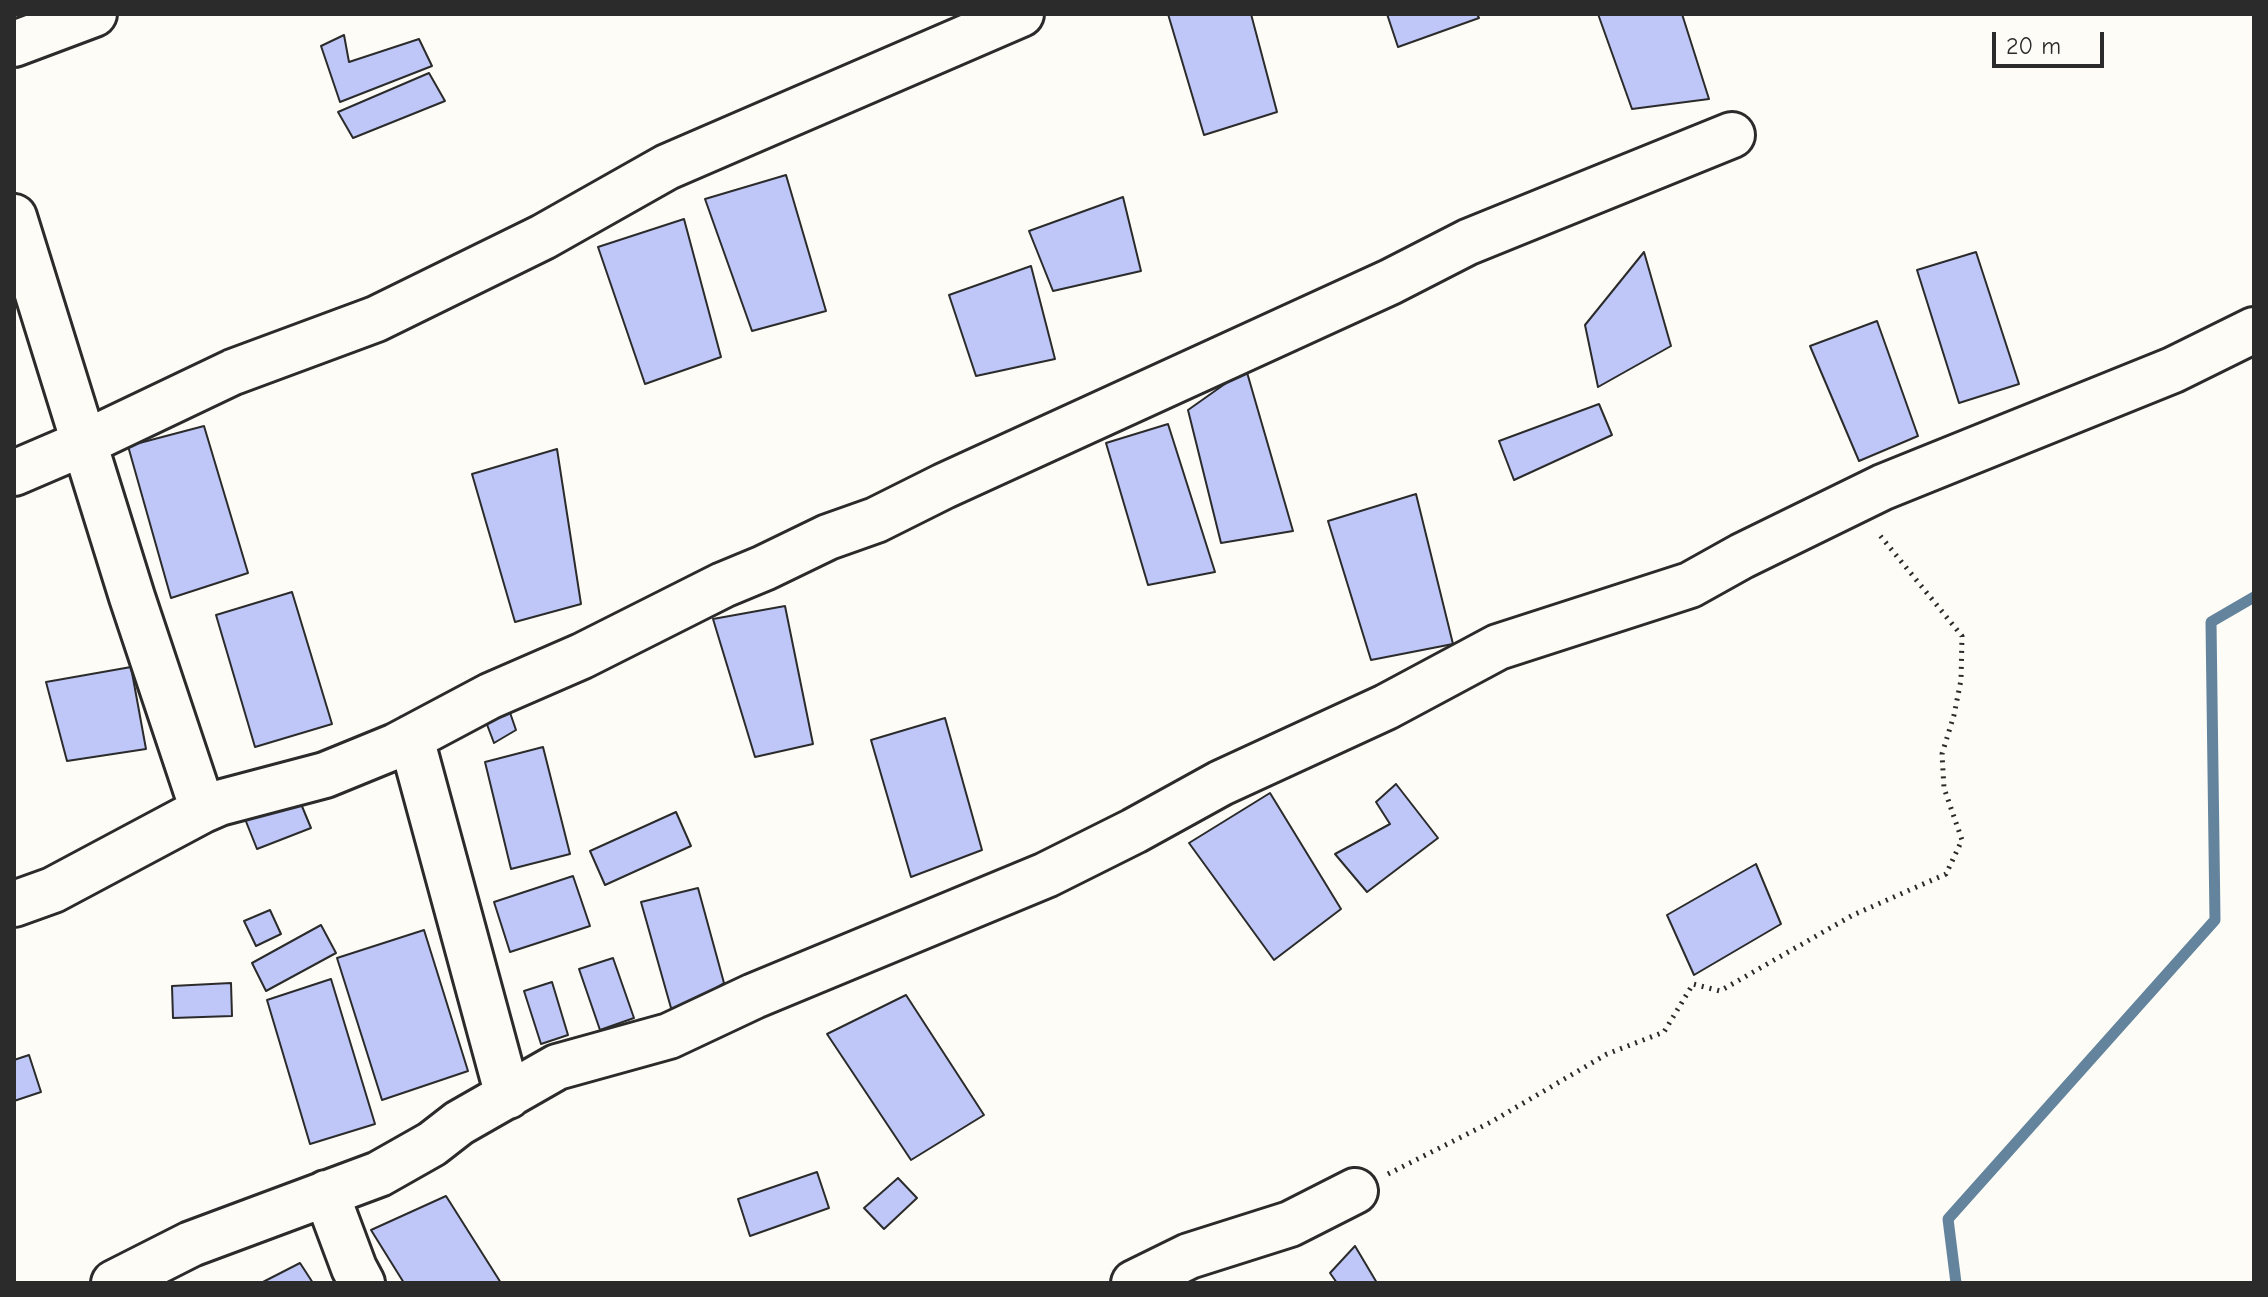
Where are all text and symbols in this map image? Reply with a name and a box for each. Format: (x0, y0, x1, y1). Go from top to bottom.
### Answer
scale bar (1996, 16, 2108, 66)
text: 20 m (2006, 32, 2061, 60)

